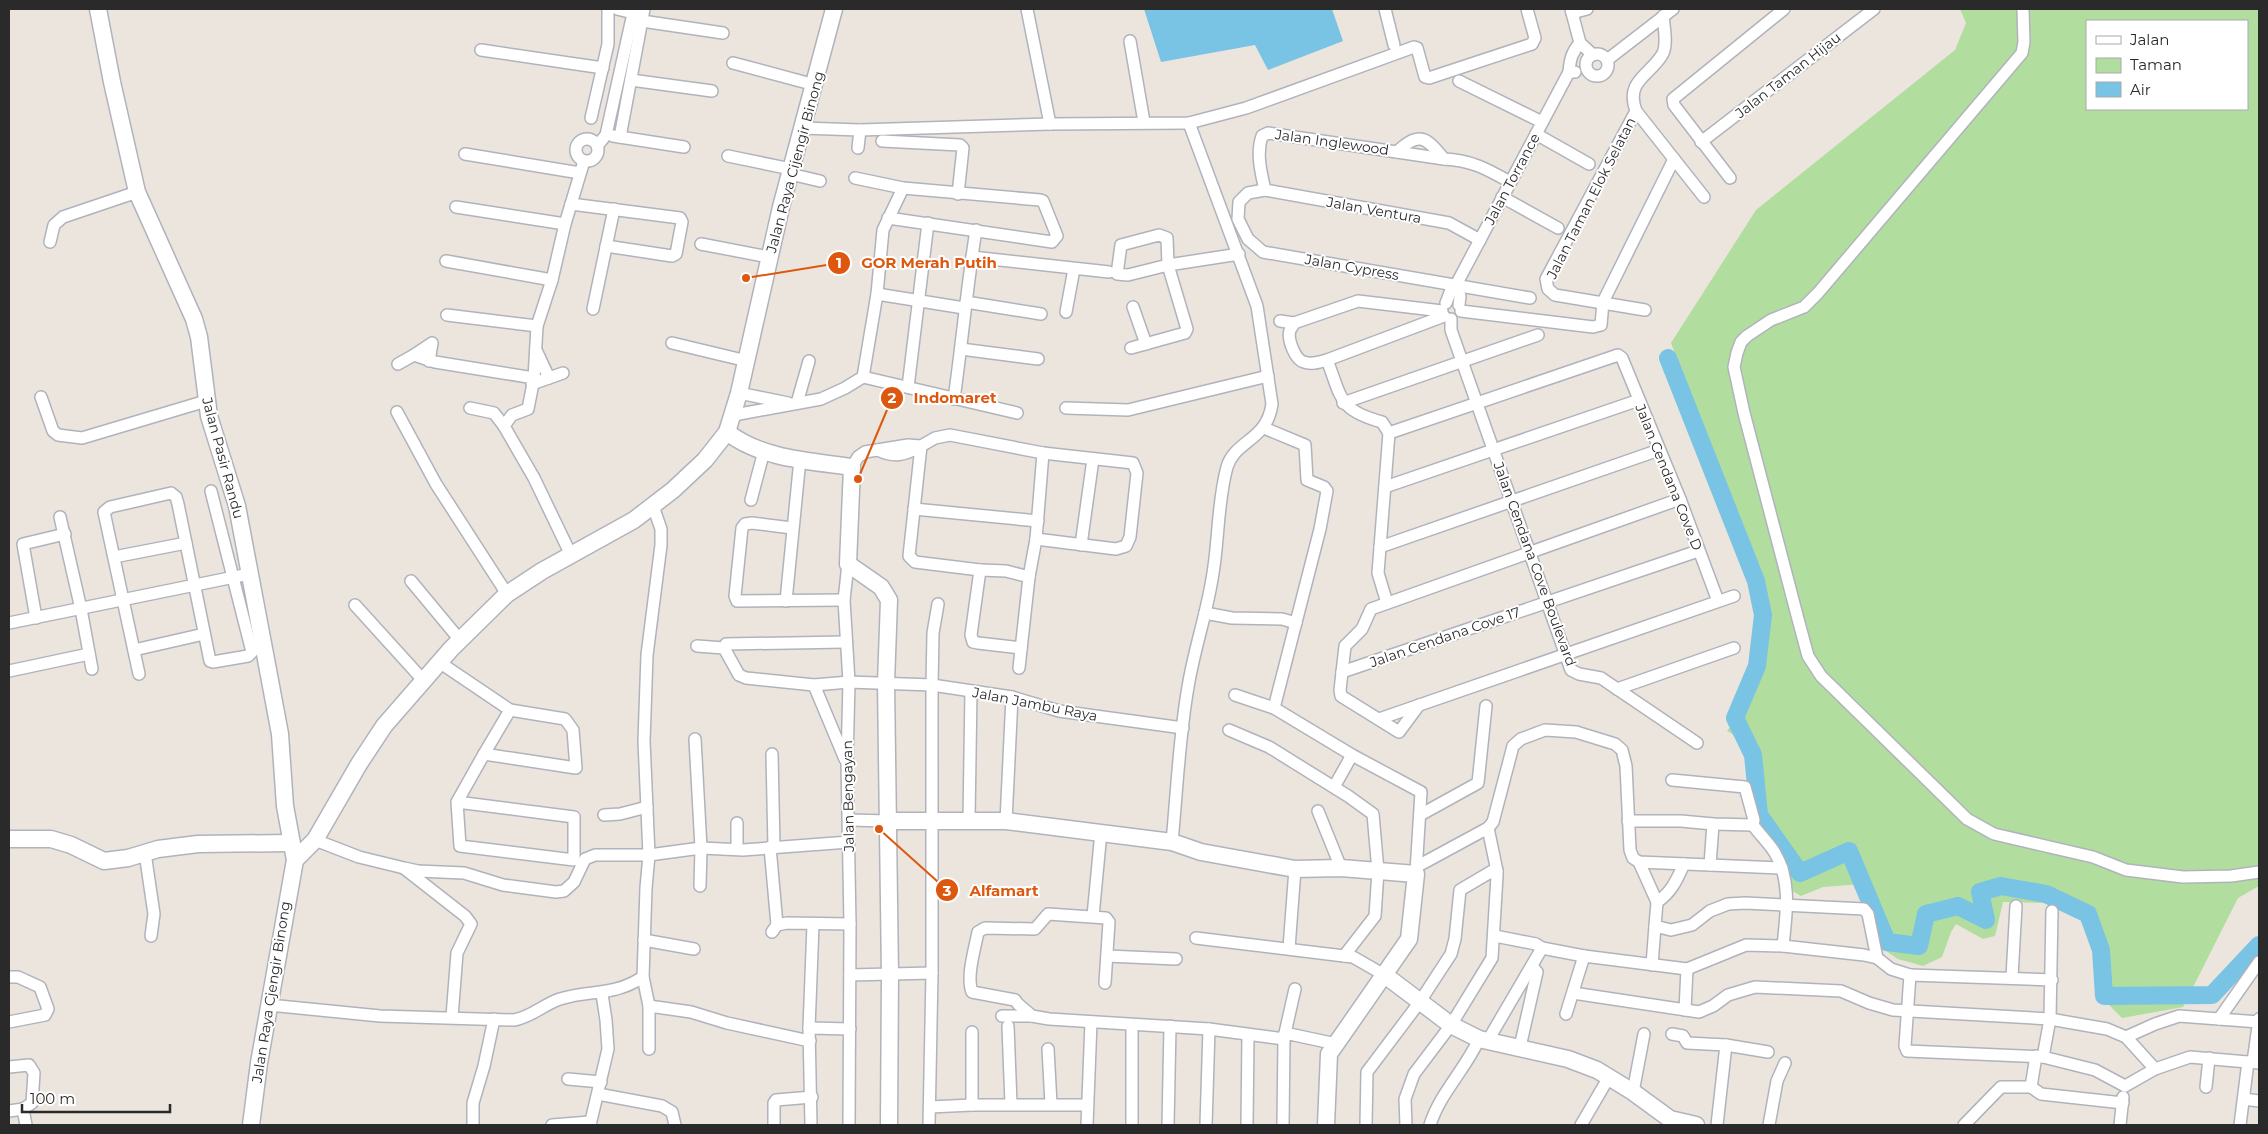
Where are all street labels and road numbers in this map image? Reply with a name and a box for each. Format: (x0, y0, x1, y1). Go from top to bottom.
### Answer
street label: Jalan Taman Hijau (1731, 28, 1844, 122)
street label: Jalan Raya Cijengir Binong (762, 69, 828, 256)
street label: Jalan Taman Elok Selatan (1542, 114, 1640, 283)
street label: Jalan Inglewood (1273, 125, 1390, 159)
street label: Jalan Torrance (1480, 130, 1544, 229)
street label: Jalan Ventura (1324, 193, 1423, 227)
street label: Jalan Cypress (1303, 250, 1401, 284)
street label: Jalan Pasir Randu (198, 394, 248, 521)
street label: Jalan Cendana Cove D (1631, 400, 1707, 553)
street label: Jalan Cendana Cove Boulevard (1489, 458, 1580, 669)
street label: Jalan Cendana Cove 17 (1366, 603, 1523, 672)
street label: Jalan Jambu Raya (970, 683, 1099, 725)
street label: Jalan Bengayan (838, 740, 858, 853)
street label: Jalan Raya Cjengir Binong (248, 900, 294, 1085)

